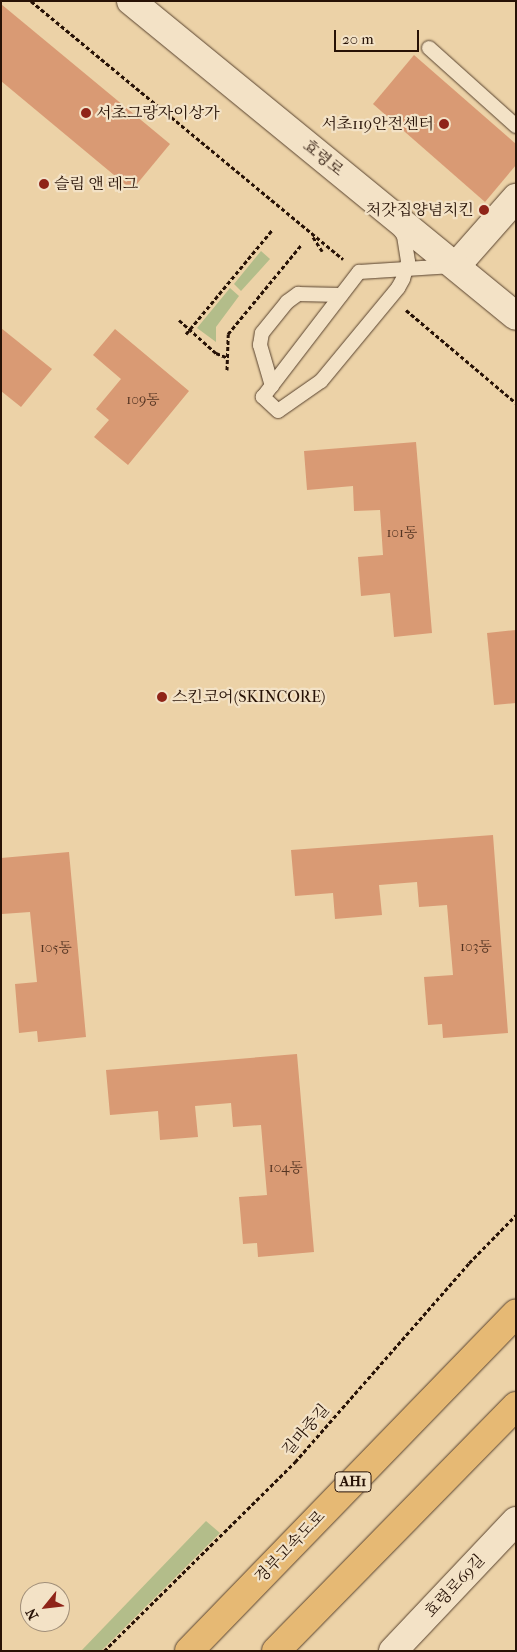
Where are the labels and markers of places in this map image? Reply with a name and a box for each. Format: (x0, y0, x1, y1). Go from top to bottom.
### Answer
place label: 서초그랑자이상가 (96, 103, 220, 123)
marker: 서초그랑자이상가 (80, 107, 92, 119)
place label: 서초119안전센터 (321, 114, 434, 134)
marker: 서초119안전센터 (438, 118, 450, 130)
place label: 슬림 앤 레그 (54, 174, 138, 194)
marker: 슬림 앤 레그 (38, 178, 50, 190)
place label: 처갓집양념치킨 (366, 200, 474, 220)
marker: 처갓집양념치킨 (478, 204, 490, 216)
place label: 스킨코어(SKINCORE) (172, 687, 325, 707)
marker: 스킨코어(SKINCORE) (156, 691, 168, 703)

